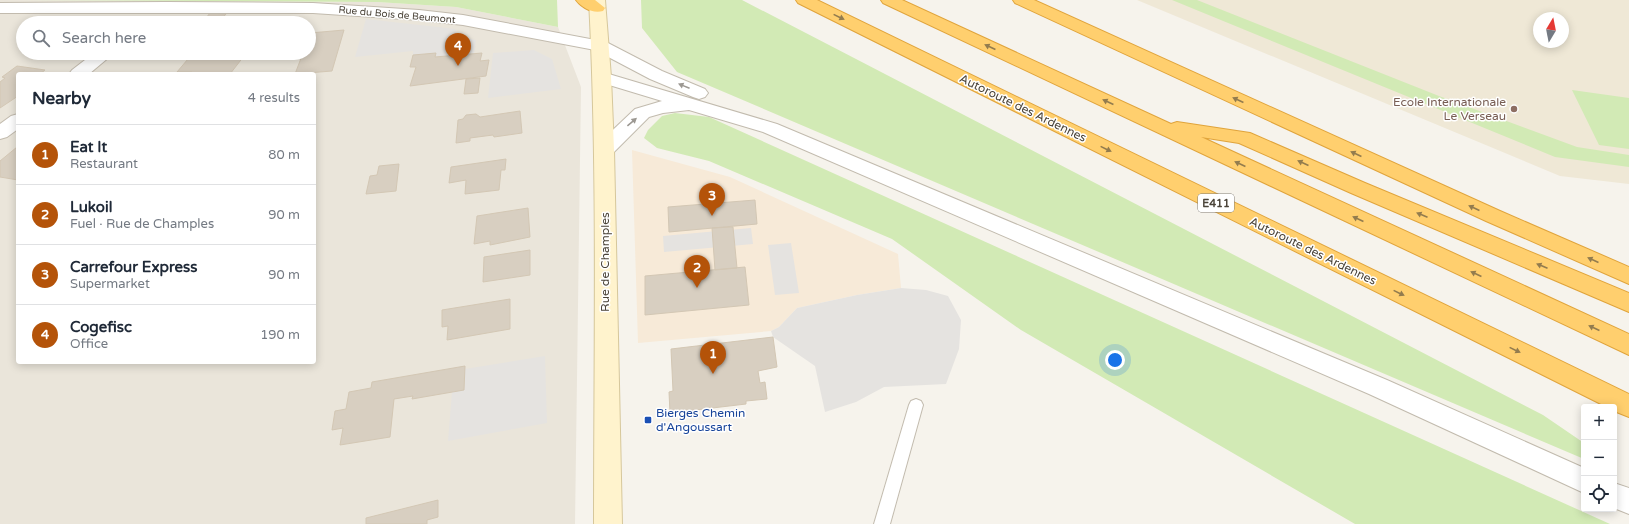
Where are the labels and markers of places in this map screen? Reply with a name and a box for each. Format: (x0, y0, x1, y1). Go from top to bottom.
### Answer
pin: 4 (445, 33, 471, 66)
place label: Ecole Internationale Le Verseau (1393, 95, 1506, 123)
marker: Ecole Internationale Le Verseau (1509, 104, 1519, 114)
pin: 3 (699, 183, 725, 216)
pin: 2 (684, 255, 710, 288)
pin: 1 (700, 341, 726, 374)
place label: Bierges Chemin d'Angoussart (656, 406, 745, 434)
marker: Bierges Chemin d'Angoussart (643, 415, 653, 425)

